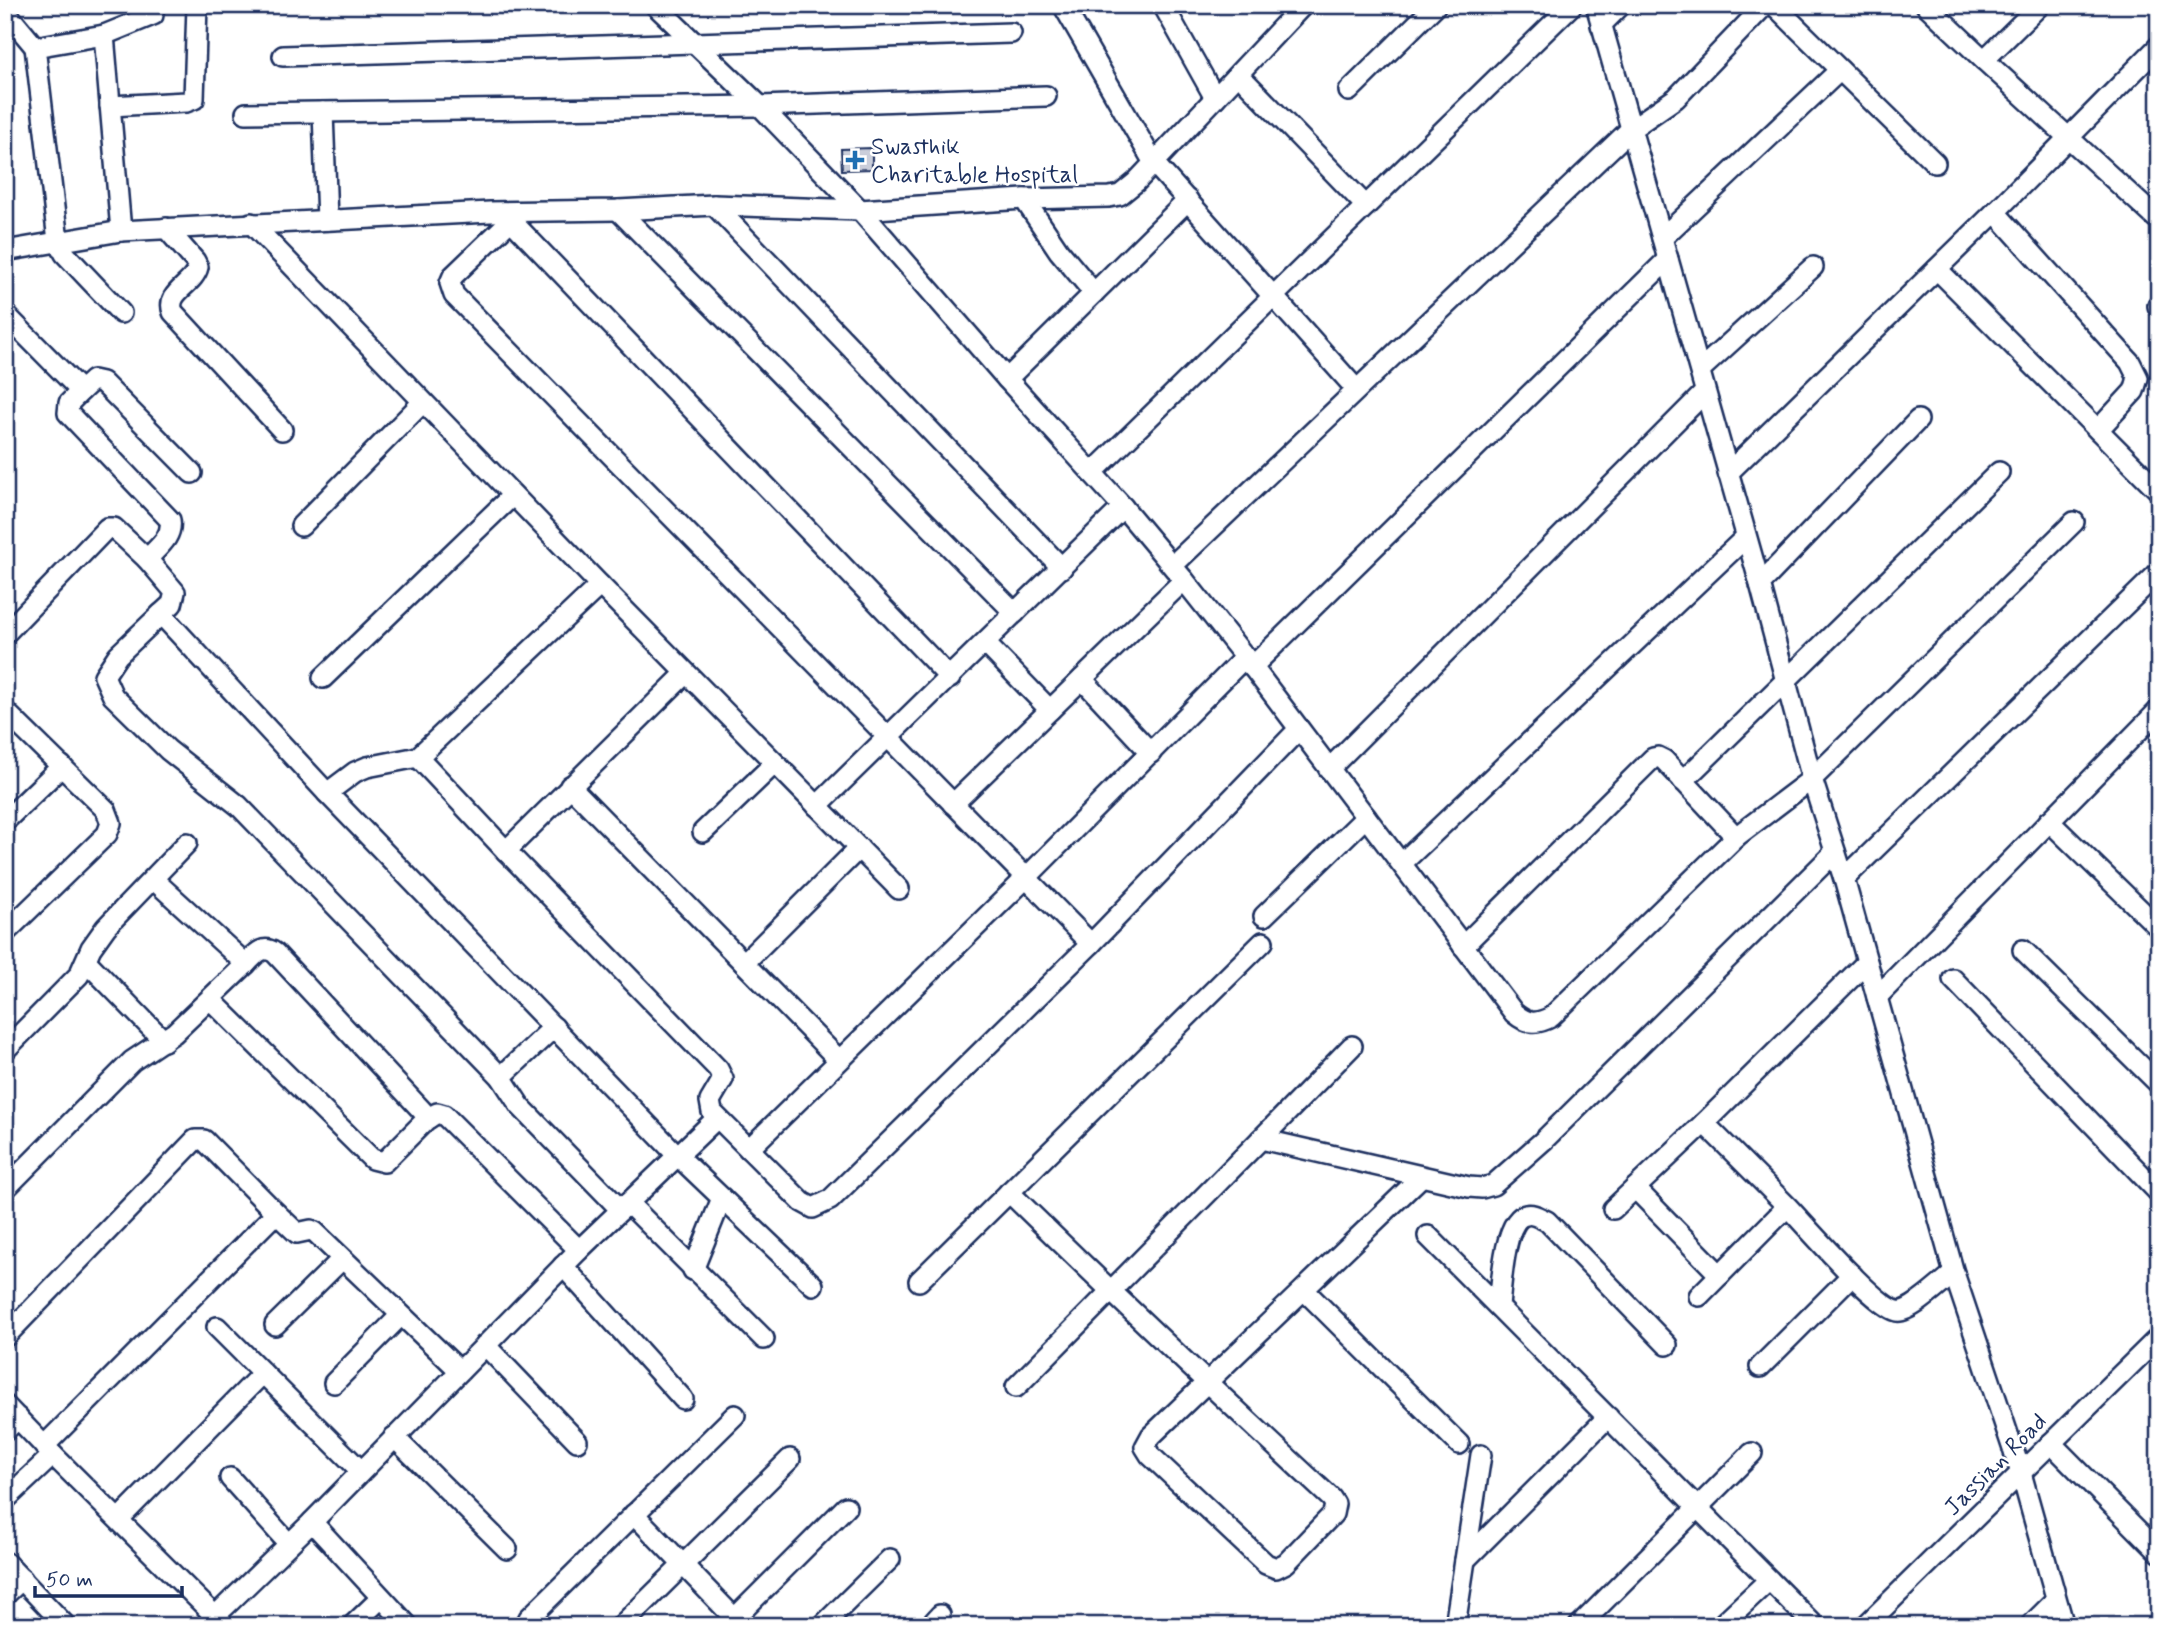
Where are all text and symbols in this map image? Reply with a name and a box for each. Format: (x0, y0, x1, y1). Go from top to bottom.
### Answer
place label: Swasthik Charitable Hospital (871, 132, 1078, 191)
marker: Swasthik Charitable Hospital (845, 150, 865, 170)
street label: Jassian Road (1938, 1407, 2054, 1523)
scale bar (35, 1554, 182, 1598)
text: 50 m (46, 1566, 93, 1594)

